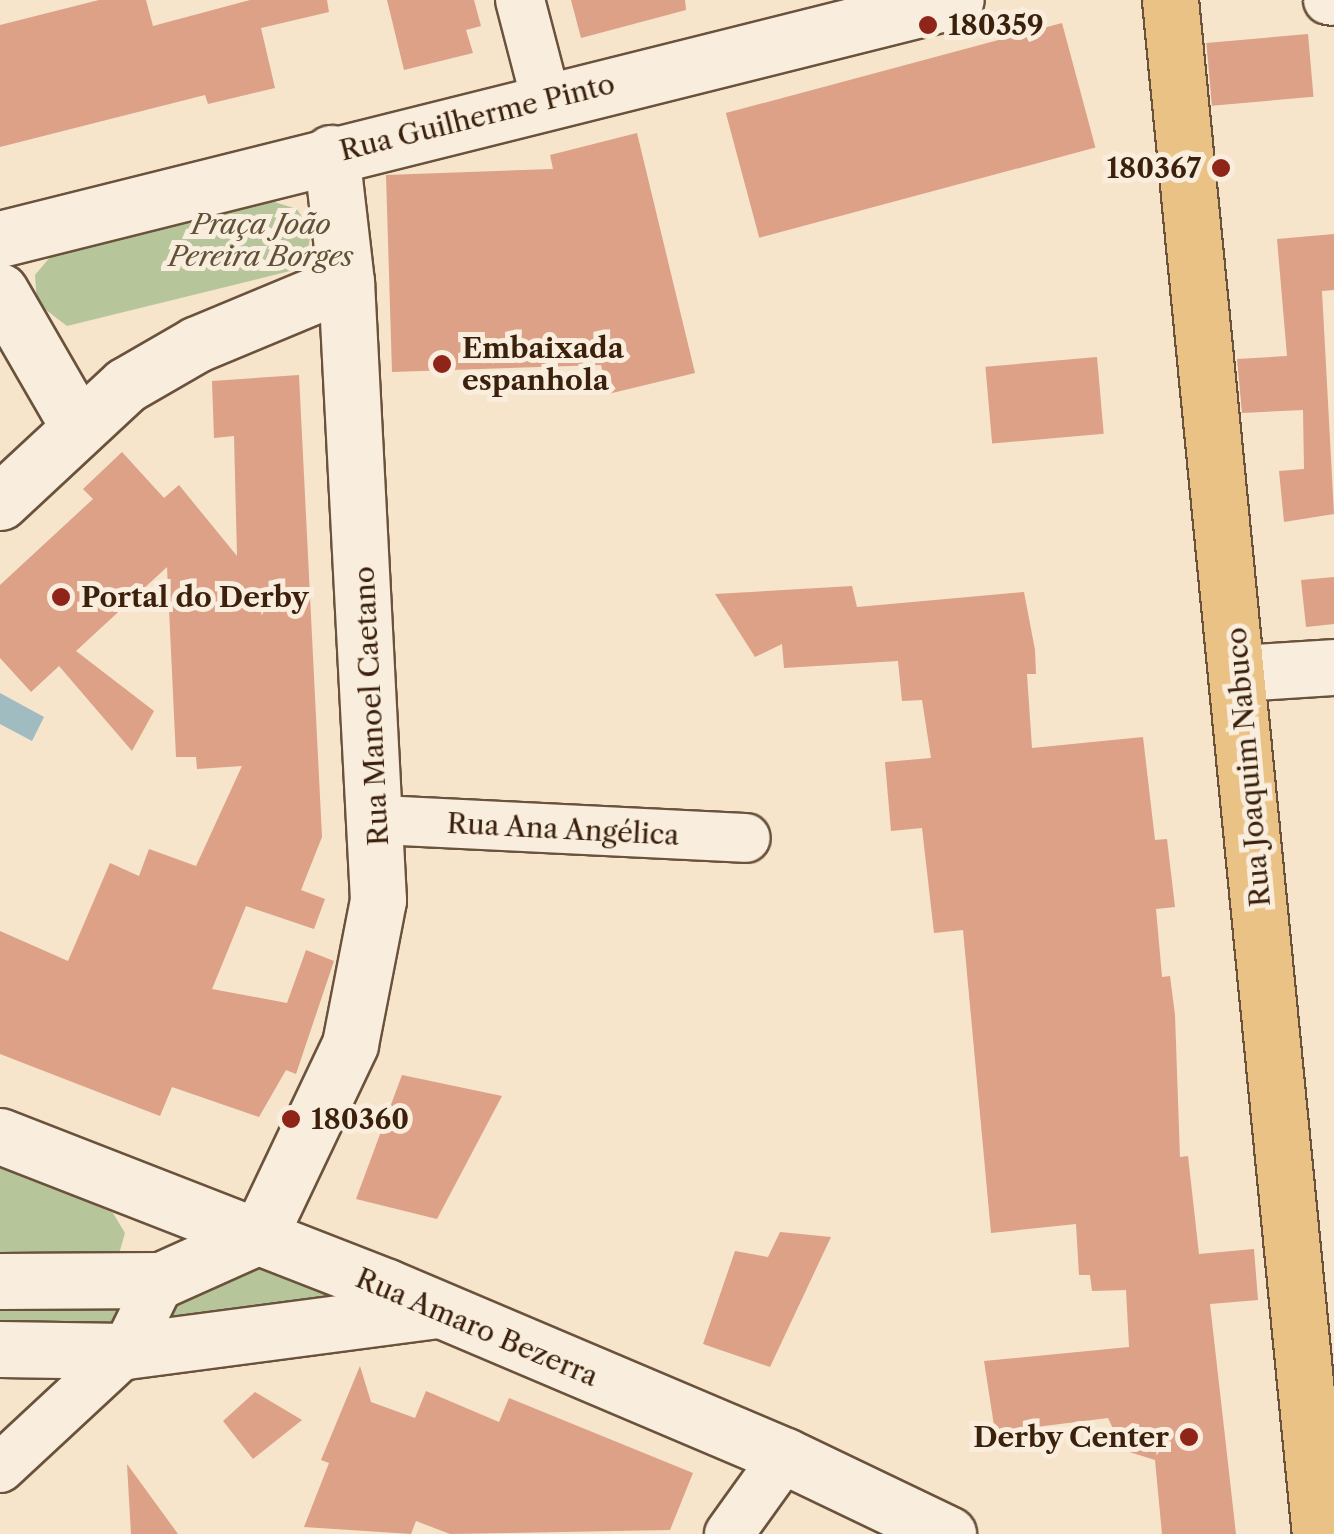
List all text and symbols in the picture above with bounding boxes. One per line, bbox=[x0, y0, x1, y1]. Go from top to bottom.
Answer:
place label: 180359 bbox=[948, 8, 1044, 42]
marker: 180359 bbox=[917, 14, 939, 36]
street label: Rua Guilherme Pinto bbox=[336, 67, 618, 167]
place label: 180367 bbox=[1107, 151, 1201, 185]
marker: 180367 bbox=[1210, 157, 1232, 179]
park label: Praça João Pereira Borges bbox=[168, 207, 354, 273]
place label: Embaixada espanhola bbox=[462, 331, 624, 397]
marker: Embaixada espanhola bbox=[431, 353, 453, 375]
street label: Rua Manoel Caetano bbox=[347, 565, 395, 847]
place label: Portal do Derby bbox=[81, 580, 309, 614]
marker: Portal do Derby bbox=[50, 586, 72, 608]
street label: Rua Joaquim Nabuco bbox=[1219, 626, 1277, 908]
street label: Rua Ana Angélica bbox=[445, 806, 681, 852]
place label: 180360 bbox=[311, 1102, 409, 1136]
marker: 180360 bbox=[280, 1108, 302, 1130]
street label: Rua Amaro Bezerra bbox=[350, 1261, 604, 1393]
place label: Derby Center bbox=[972, 1420, 1169, 1454]
marker: Derby Center bbox=[1178, 1426, 1200, 1448]

